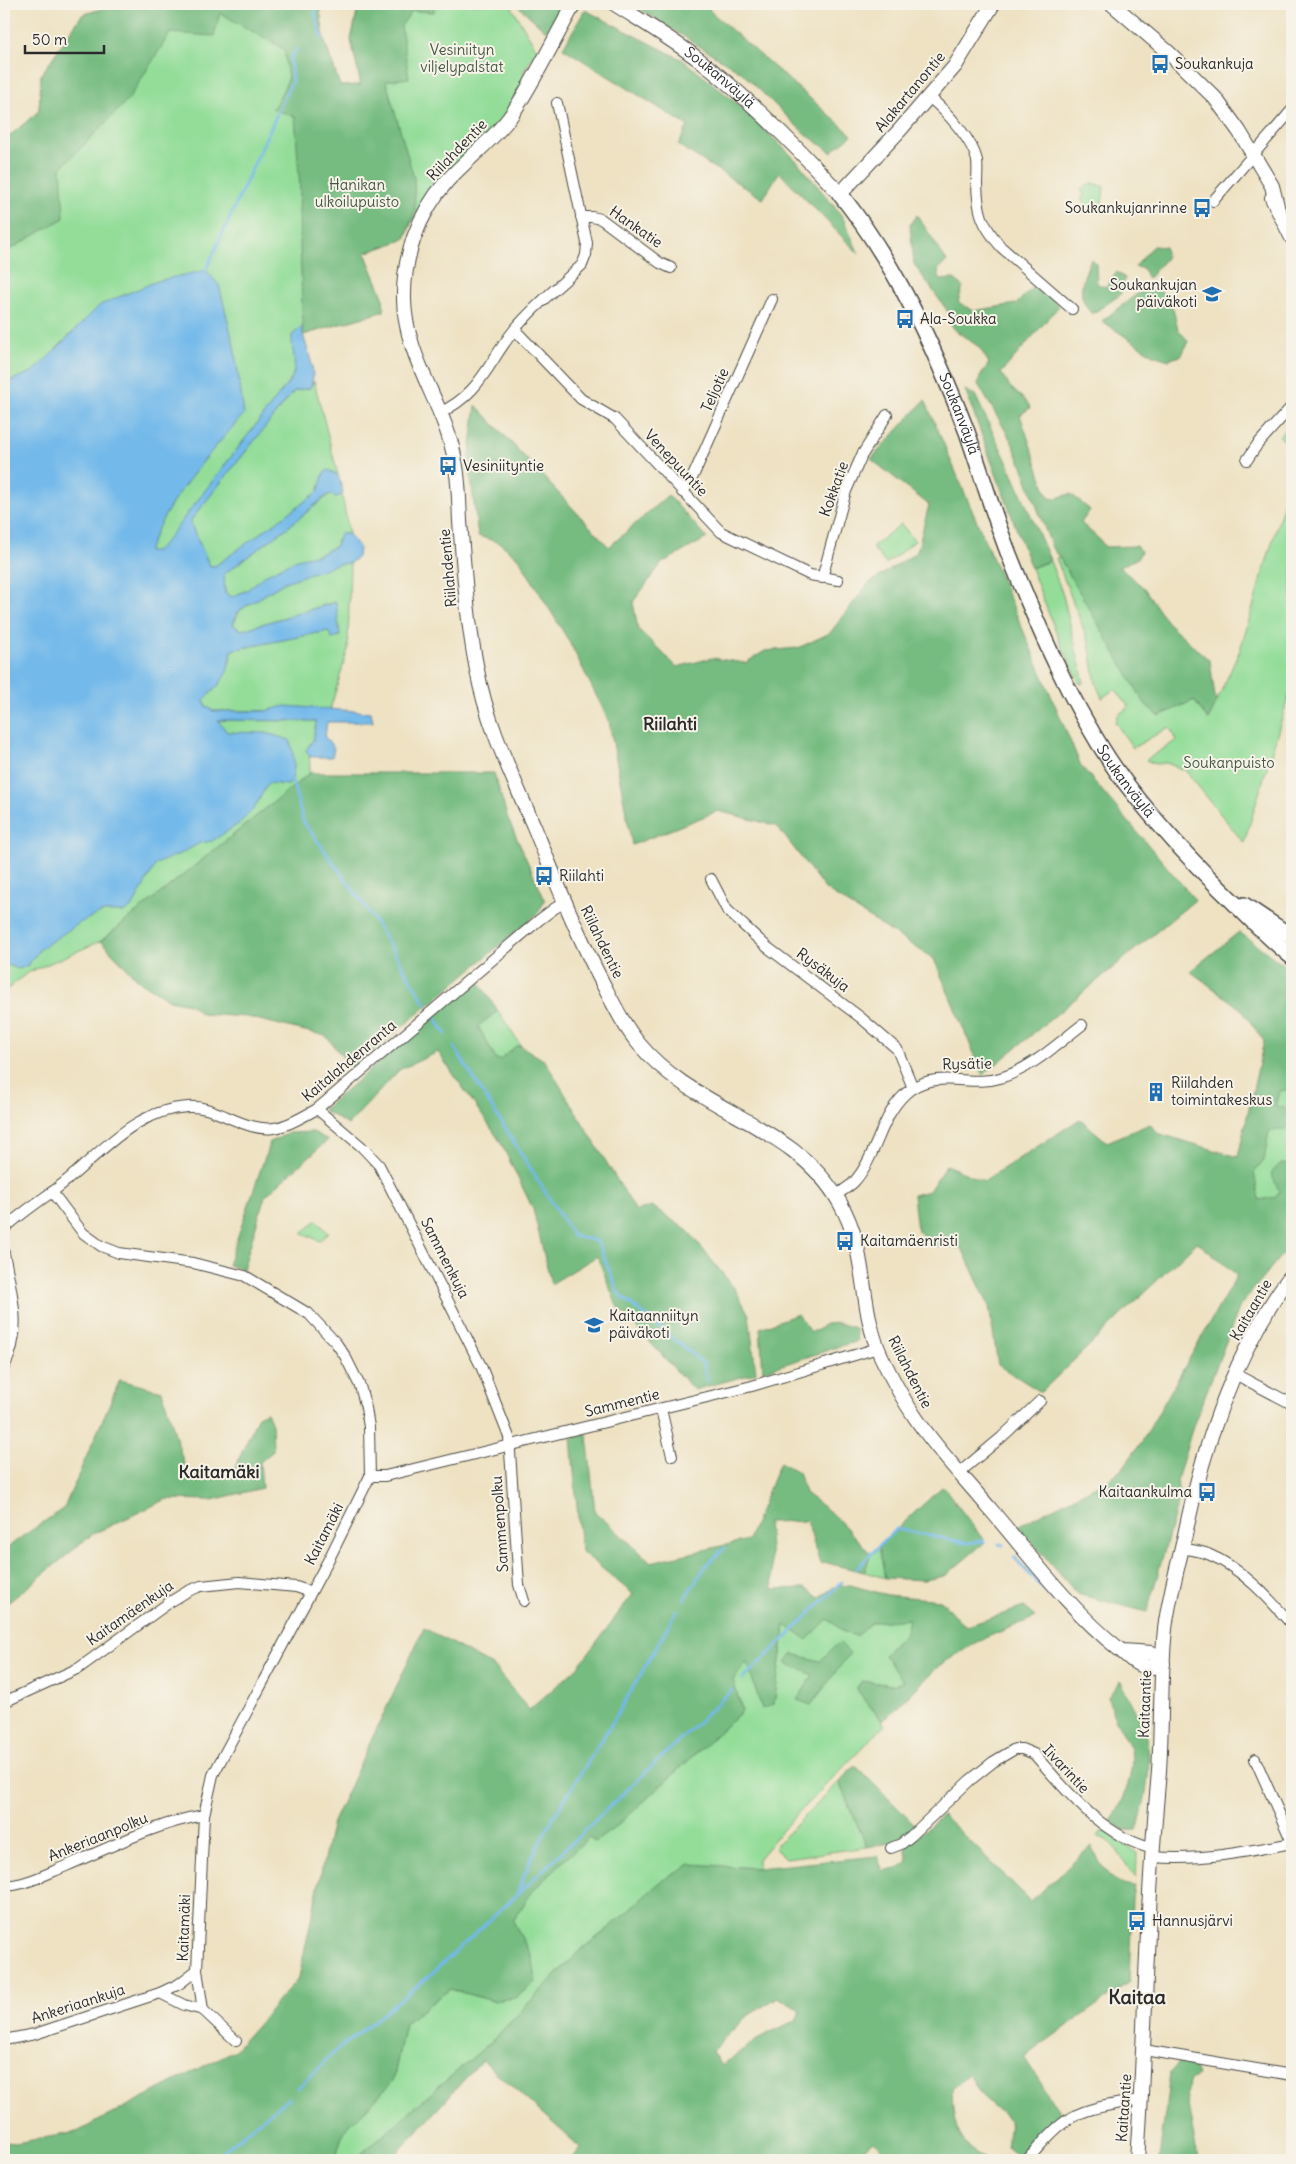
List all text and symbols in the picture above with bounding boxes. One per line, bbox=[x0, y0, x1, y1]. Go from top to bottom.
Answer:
scale bar bbox=[25, 22, 104, 54]
text: 50 m bbox=[32, 30, 67, 49]
park label: Vesiniityn viljelypalstat bbox=[420, 40, 504, 76]
street label: Soukanväylä bbox=[681, 42, 760, 112]
street label: Alakartanontie bbox=[870, 47, 949, 136]
bus stop icon: Soukankuja bbox=[1149, 53, 1171, 75]
place label: Soukankuja bbox=[1175, 54, 1254, 73]
street label: Riilahdentie bbox=[422, 115, 491, 185]
park label: Hanikan ulkoilupuisto bbox=[315, 175, 399, 211]
bus stop icon: Soukankujanrinne bbox=[1191, 197, 1213, 219]
place label: Soukankujanrinne bbox=[1065, 198, 1187, 217]
street label: Hankatie bbox=[606, 201, 667, 252]
place label: Soukankujan päiväkoti bbox=[1110, 275, 1197, 311]
school or university icon: Soukankujan päiväkoti bbox=[1201, 283, 1223, 305]
bus stop icon: Ala-Soukka bbox=[894, 308, 916, 330]
place label: Ala-Soukka bbox=[920, 309, 997, 328]
street label: Teljotie bbox=[696, 365, 733, 415]
street label: Soukanväylä bbox=[935, 370, 984, 457]
street label: Venepuuntie bbox=[641, 425, 712, 500]
bus stop icon: Vesiniityntie bbox=[437, 455, 459, 477]
place label: Vesiniityntie bbox=[463, 456, 544, 475]
street label: Kokkatie bbox=[815, 458, 852, 519]
street label: Riilahdentie bbox=[435, 528, 460, 608]
district label: Riilahti bbox=[643, 712, 697, 735]
street label: Soukanväylä bbox=[1093, 741, 1160, 822]
park label: Soukanpuisto bbox=[1183, 753, 1275, 772]
bus stop icon: Riilahti bbox=[533, 865, 555, 887]
place label: Riilahti bbox=[559, 866, 604, 885]
street label: Riilahdentie bbox=[577, 902, 628, 981]
street label: Rysäkuja bbox=[793, 943, 854, 996]
street label: Kaitalahdenranta bbox=[298, 1015, 400, 1106]
street label: Rysätie bbox=[942, 1054, 992, 1073]
place label: Riilahden toimintakeskus bbox=[1171, 1073, 1272, 1109]
building icon: Riilahden toimintakeskus bbox=[1145, 1081, 1167, 1103]
street label: Sammenkuja bbox=[417, 1214, 474, 1302]
bus stop icon: Kaitamäenristi bbox=[834, 1230, 856, 1252]
place label: Kaitamäenristi bbox=[860, 1231, 958, 1250]
street label: Kaitaantie bbox=[1225, 1275, 1276, 1344]
place label: Kaitaanniityn päiväkoti bbox=[609, 1306, 699, 1342]
school or university icon: Kaitaanniityn päiväkoti bbox=[583, 1314, 605, 1336]
street label: Riilahdentie bbox=[884, 1332, 937, 1411]
street label: Sammentie bbox=[583, 1384, 661, 1421]
district label: Kaitamäki bbox=[179, 1460, 259, 1483]
street label: Sammenpolku bbox=[487, 1475, 512, 1573]
bus stop icon: Kaitaankulma bbox=[1196, 1481, 1218, 1503]
place label: Kaitaankulma bbox=[1099, 1482, 1192, 1501]
street label: Kaitamäki bbox=[300, 1499, 347, 1568]
street label: Kaitamäenkuja bbox=[83, 1575, 177, 1649]
street label: Kaitaantie bbox=[1134, 1670, 1155, 1738]
street label: Iivarintie bbox=[1039, 1740, 1094, 1797]
street label: Ankeriaanpolku bbox=[45, 1808, 151, 1865]
street label: Kaitamäki bbox=[173, 1894, 194, 1962]
bus stop icon: Hannusjärvi bbox=[1126, 1910, 1148, 1932]
place label: Hannusjärvi bbox=[1152, 1911, 1233, 1930]
street label: Ankeriaankuja bbox=[29, 1979, 128, 2028]
district label: Kaitaa bbox=[1108, 1984, 1166, 2009]
street label: Kaitaantie bbox=[1112, 2073, 1135, 2143]

